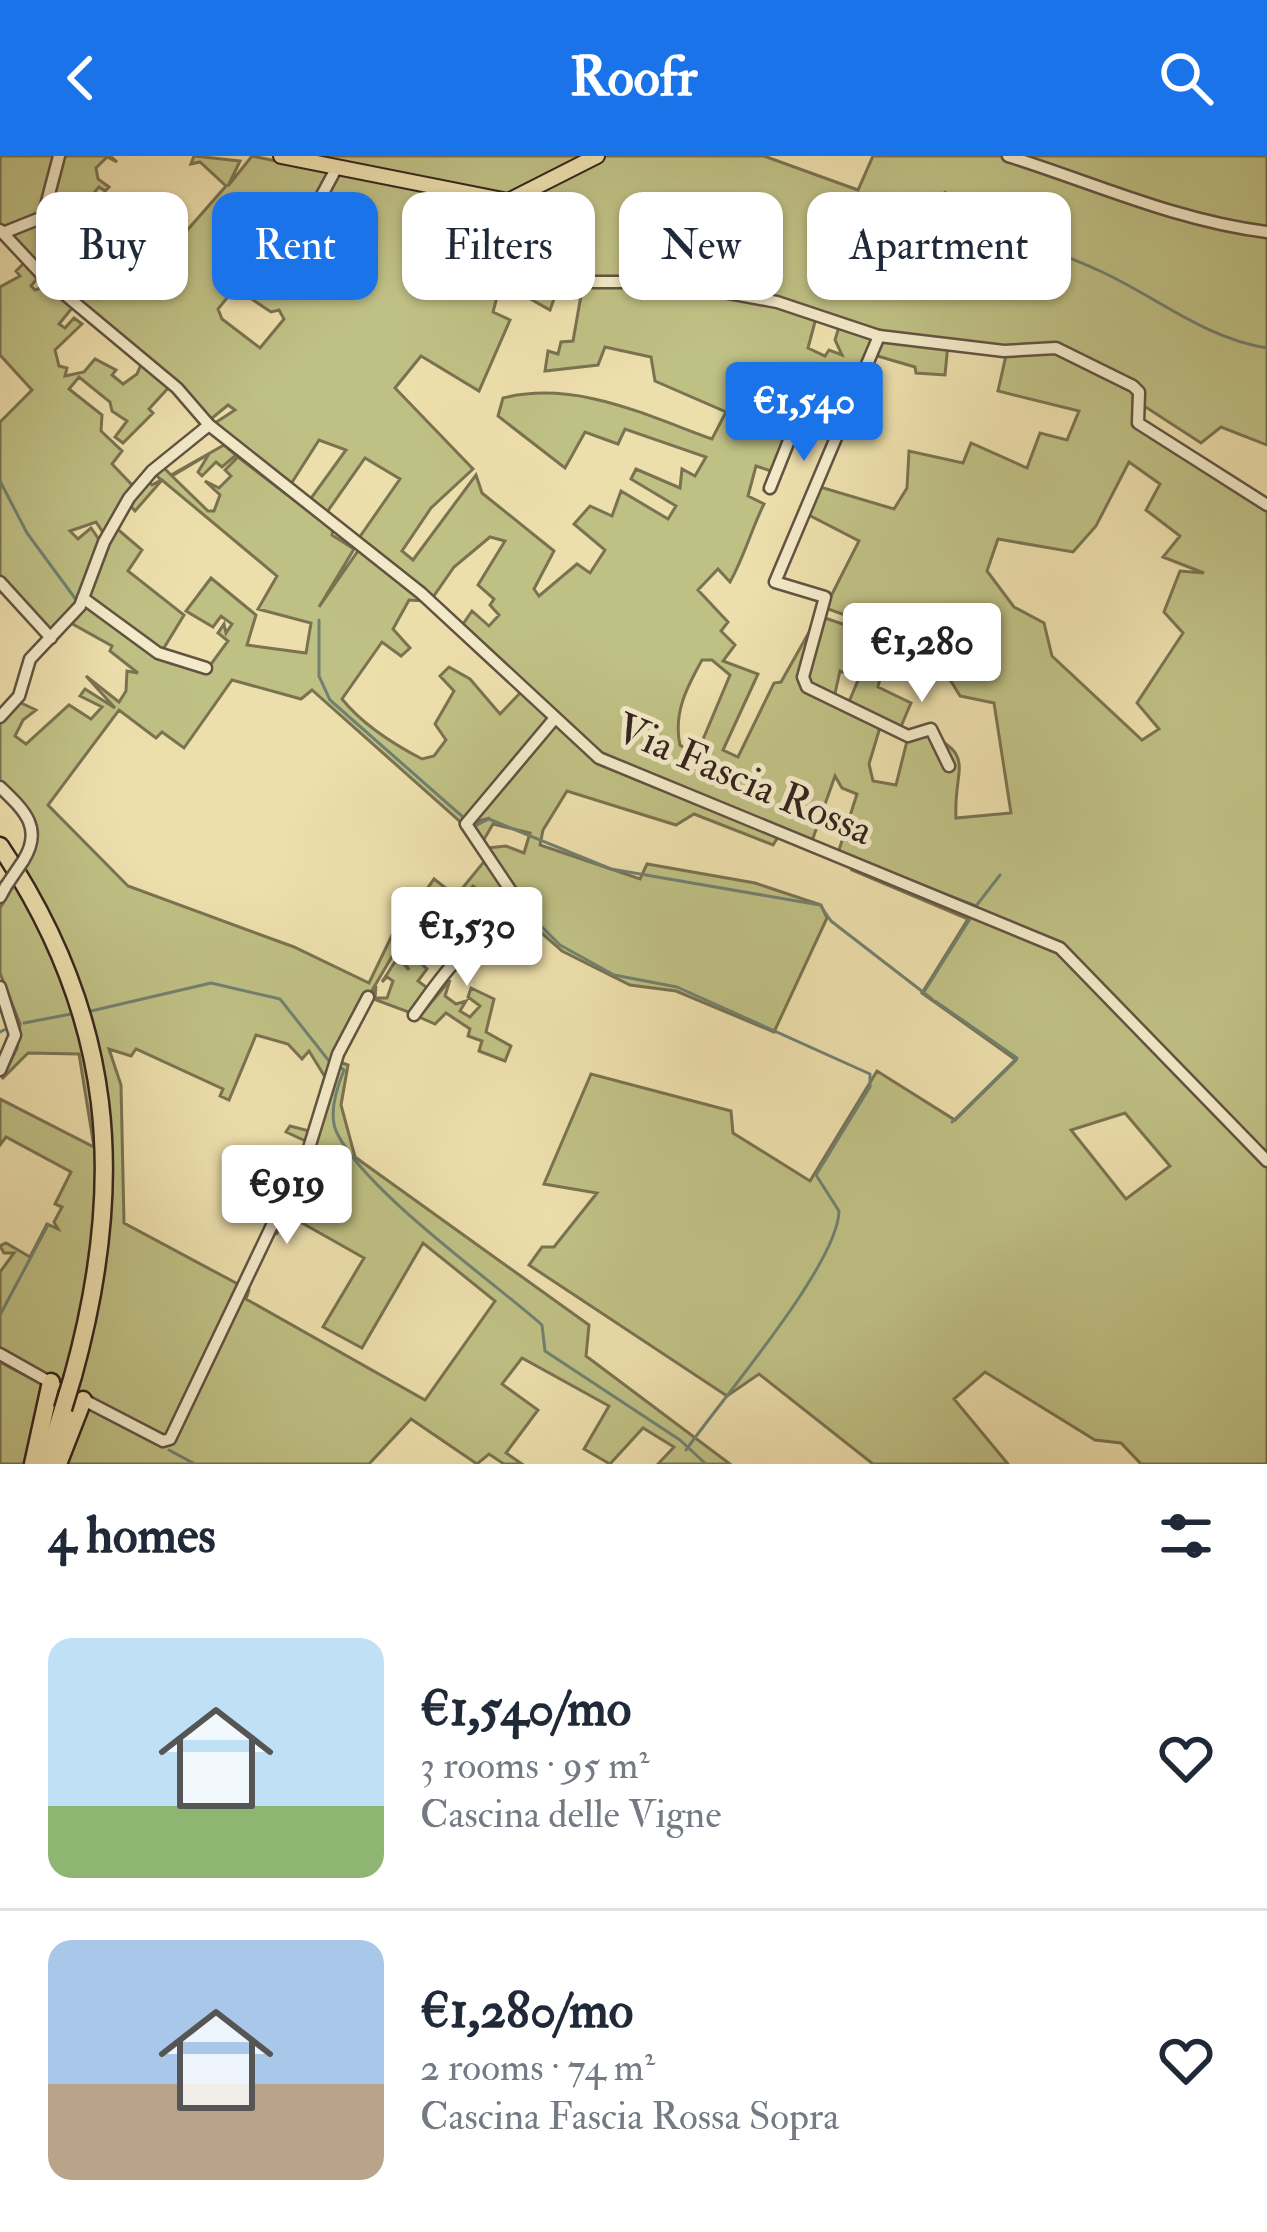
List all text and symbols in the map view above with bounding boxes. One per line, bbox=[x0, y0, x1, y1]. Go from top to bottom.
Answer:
text: Roofr bbox=[570, 44, 697, 112]
icon: back bbox=[48, 45, 114, 111]
icon: search bbox=[1153, 45, 1219, 111]
chip: Buy bbox=[36, 192, 188, 300]
chip: Rent bbox=[212, 192, 378, 300]
chip: Filters bbox=[402, 192, 595, 300]
chip: New bbox=[619, 192, 783, 300]
chip: Apartment bbox=[807, 192, 1071, 300]
pin: €1,540 bbox=[706, 362, 902, 464]
text: €1,540 bbox=[753, 376, 855, 425]
pin: €1,280 bbox=[824, 603, 1020, 705]
text: €1,280 bbox=[870, 617, 974, 666]
street label: Via Fascia Rossa bbox=[608, 702, 881, 858]
pin: €1,530 bbox=[369, 887, 565, 989]
text: €1,530 bbox=[418, 901, 516, 950]
pin: €919 bbox=[216, 1145, 358, 1247]
text: €919 bbox=[249, 1159, 325, 1208]
icon: filters bbox=[1153, 1503, 1219, 1569]
text: 4 homes bbox=[48, 1504, 216, 1568]
text: €1,540/mo bbox=[420, 1677, 631, 1741]
icon: home bbox=[144, 1686, 288, 1830]
icon: heart bbox=[1153, 1725, 1219, 1791]
text: 3 rooms · 95 m² bbox=[420, 1741, 649, 1790]
text: Cascina delle Vigne bbox=[420, 1790, 722, 1839]
text: €1,280/mo bbox=[420, 1979, 633, 2043]
icon: home bbox=[144, 1988, 288, 2132]
icon: heart bbox=[1153, 2027, 1219, 2093]
text: 2 rooms · 74 m² bbox=[420, 2043, 655, 2092]
text: Cascina Fascia Rossa Sopra bbox=[420, 2092, 839, 2141]

